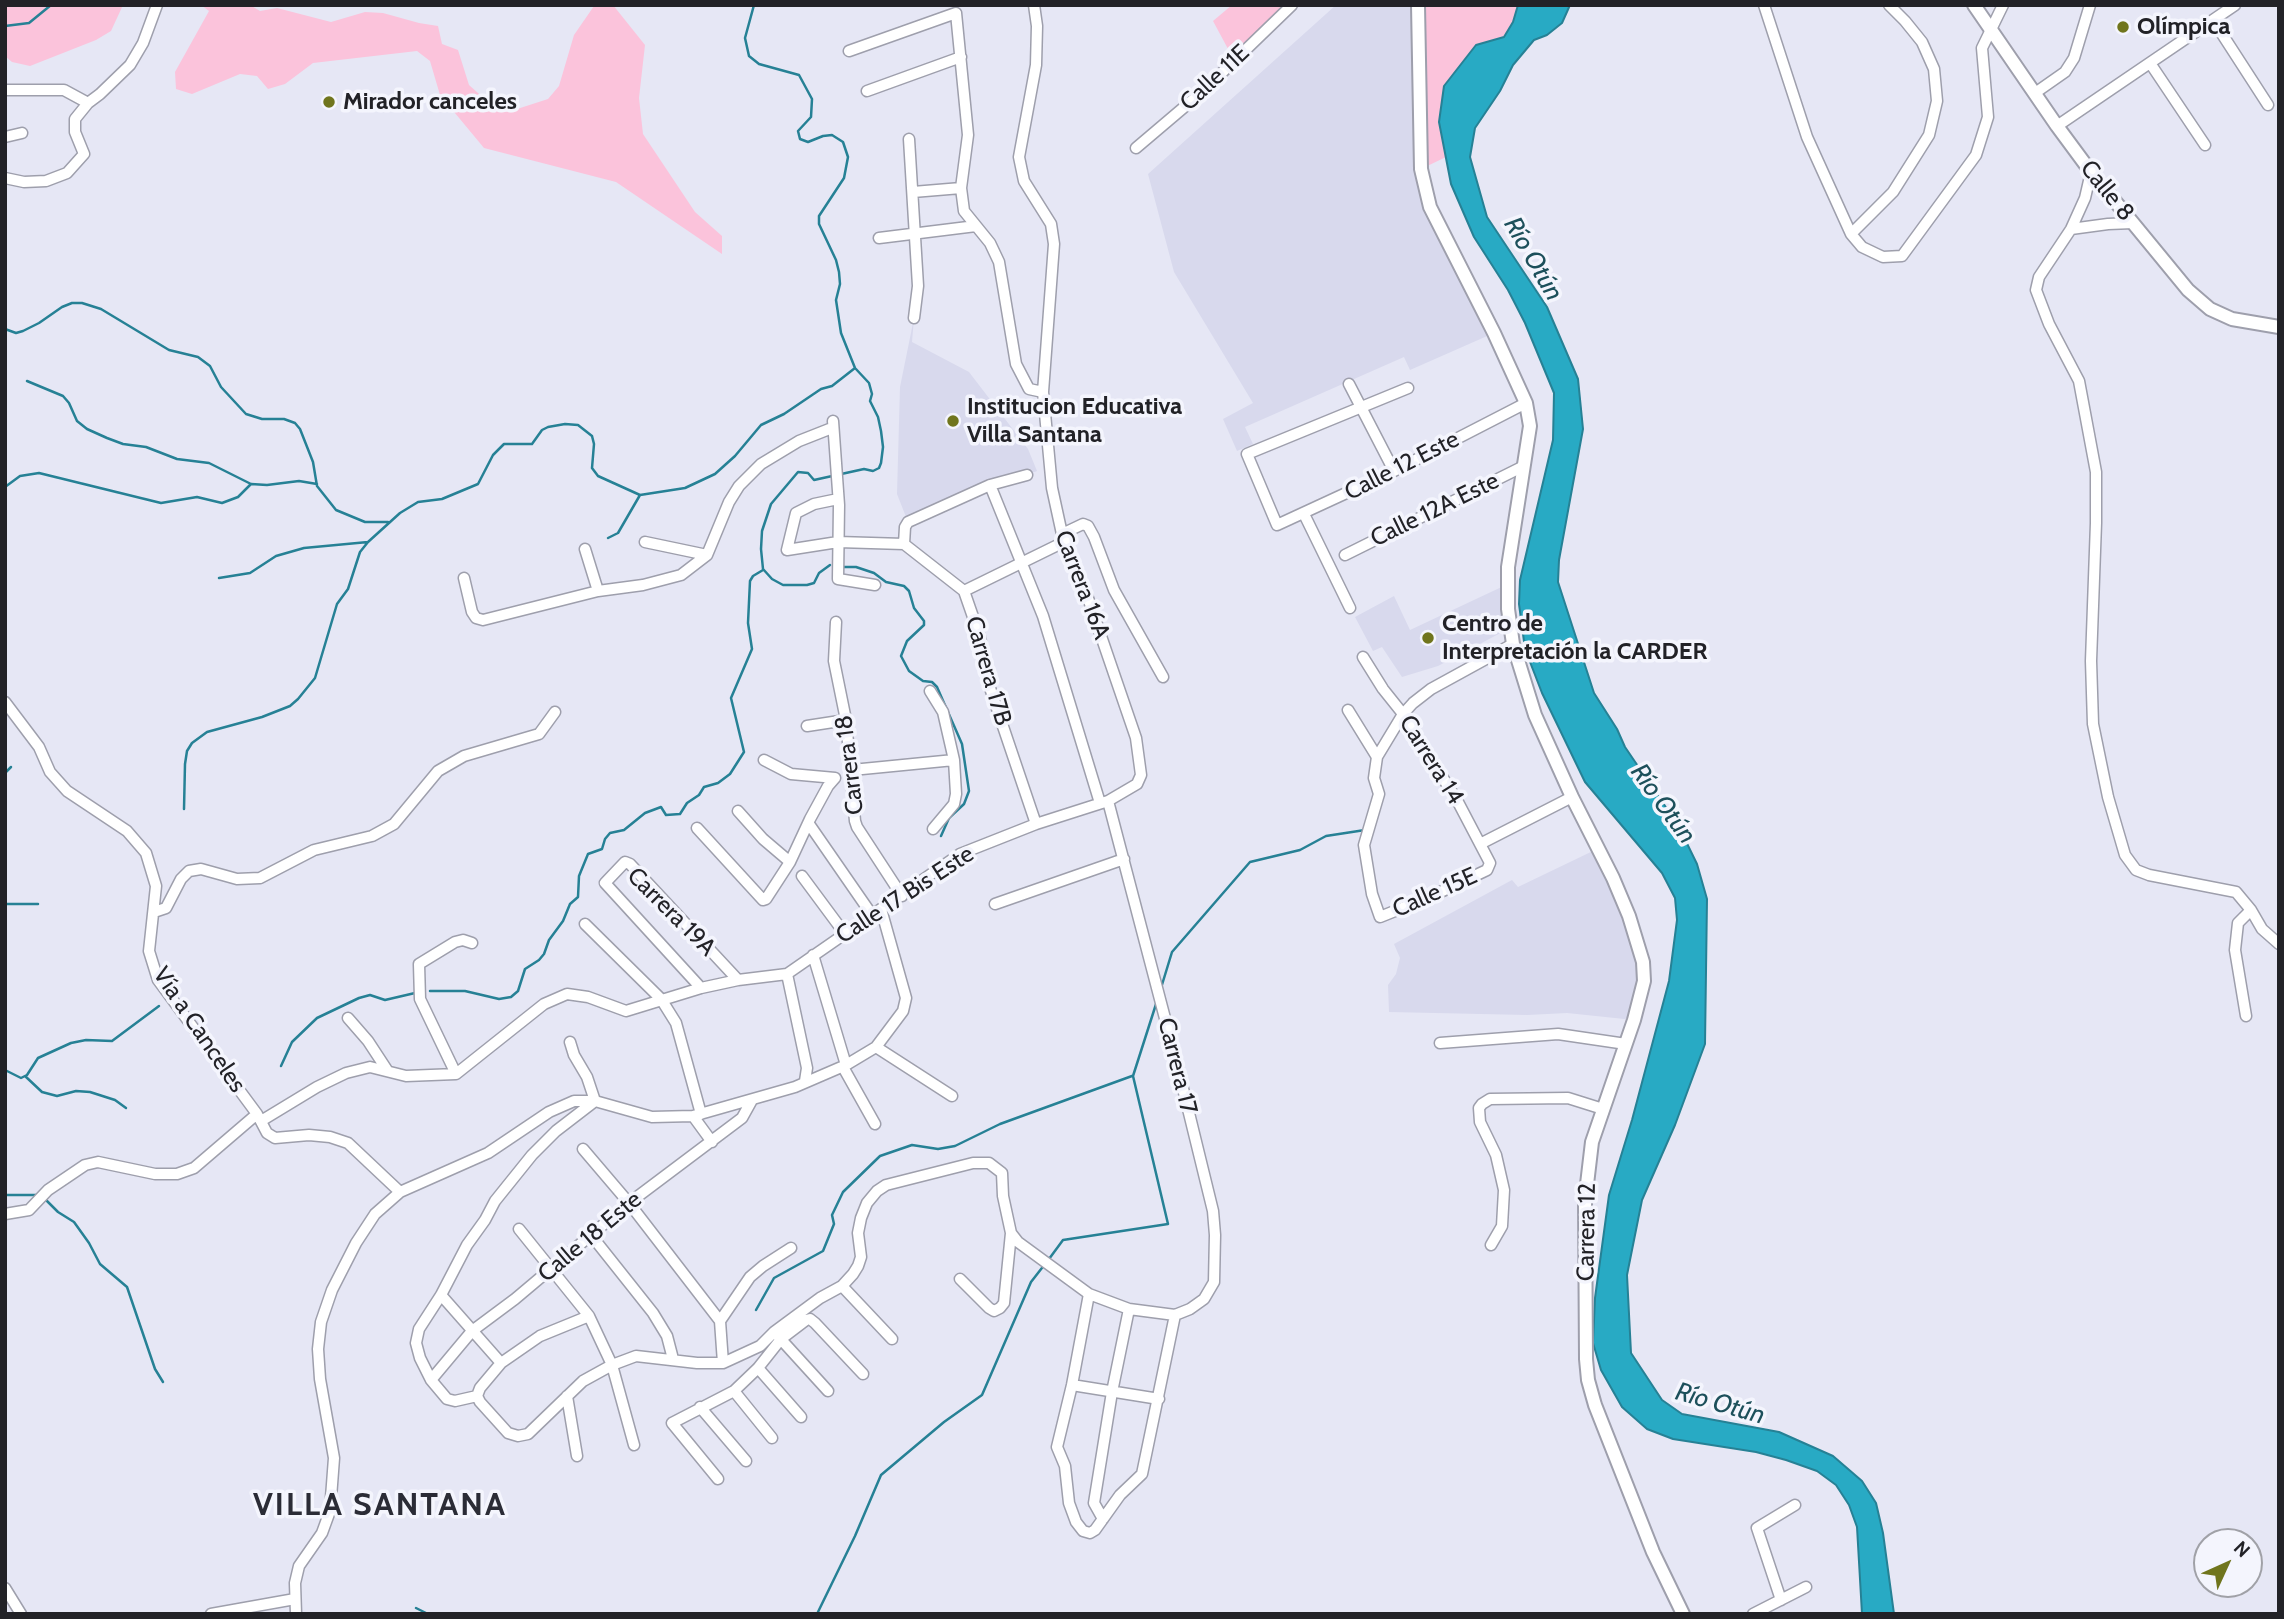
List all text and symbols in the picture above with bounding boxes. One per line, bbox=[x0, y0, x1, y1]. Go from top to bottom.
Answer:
place label: Olímpica bbox=[2137, 13, 2230, 41]
marker: Olímpica bbox=[2115, 19, 2131, 35]
street label: Calle 11E bbox=[1174, 39, 1256, 117]
place label: Mirador canceles bbox=[343, 88, 517, 116]
marker: Mirador canceles bbox=[321, 94, 337, 110]
street label: Calle 8 bbox=[2074, 155, 2140, 227]
water label: Río Otún bbox=[1497, 212, 1569, 306]
place label: Institucion Educativa Villa Santana bbox=[967, 393, 1182, 449]
marker: Institucion Educativa Villa Santana bbox=[945, 413, 961, 429]
street label: Calle 12 Este bbox=[1340, 425, 1464, 507]
street label: Calle 12A Este bbox=[1366, 467, 1504, 553]
street label: Carrera 16A bbox=[1048, 527, 1116, 643]
place label: Centro de Interpretación la CARDER bbox=[1442, 610, 1707, 666]
street label: Carrera 17B bbox=[959, 613, 1017, 729]
marker: Centro de Interpretación la CARDER bbox=[1420, 630, 1436, 646]
street label: Carrera 14 bbox=[1392, 710, 1470, 810]
street label: Carrera 18 bbox=[830, 714, 870, 816]
water label: Río Otún bbox=[1624, 758, 1702, 850]
street label: Calle 17 Bis Este bbox=[831, 840, 979, 950]
street label: Carrera 19A bbox=[621, 862, 721, 962]
street label: Calle 15E bbox=[1388, 862, 1482, 924]
street label: Vía a Canceles bbox=[146, 962, 252, 1098]
street label: Carrera 17 bbox=[1151, 1015, 1203, 1117]
street label: Carrera 12 bbox=[1572, 1183, 1602, 1281]
street label: Calle 18 Este bbox=[532, 1185, 648, 1289]
water label: Río Otún bbox=[1672, 1376, 1768, 1432]
district label: VILLA SANTANA bbox=[255, 1487, 505, 1525]
north arrow bbox=[2193, 1528, 2263, 1598]
text: N bbox=[2229, 1536, 2255, 1562]

